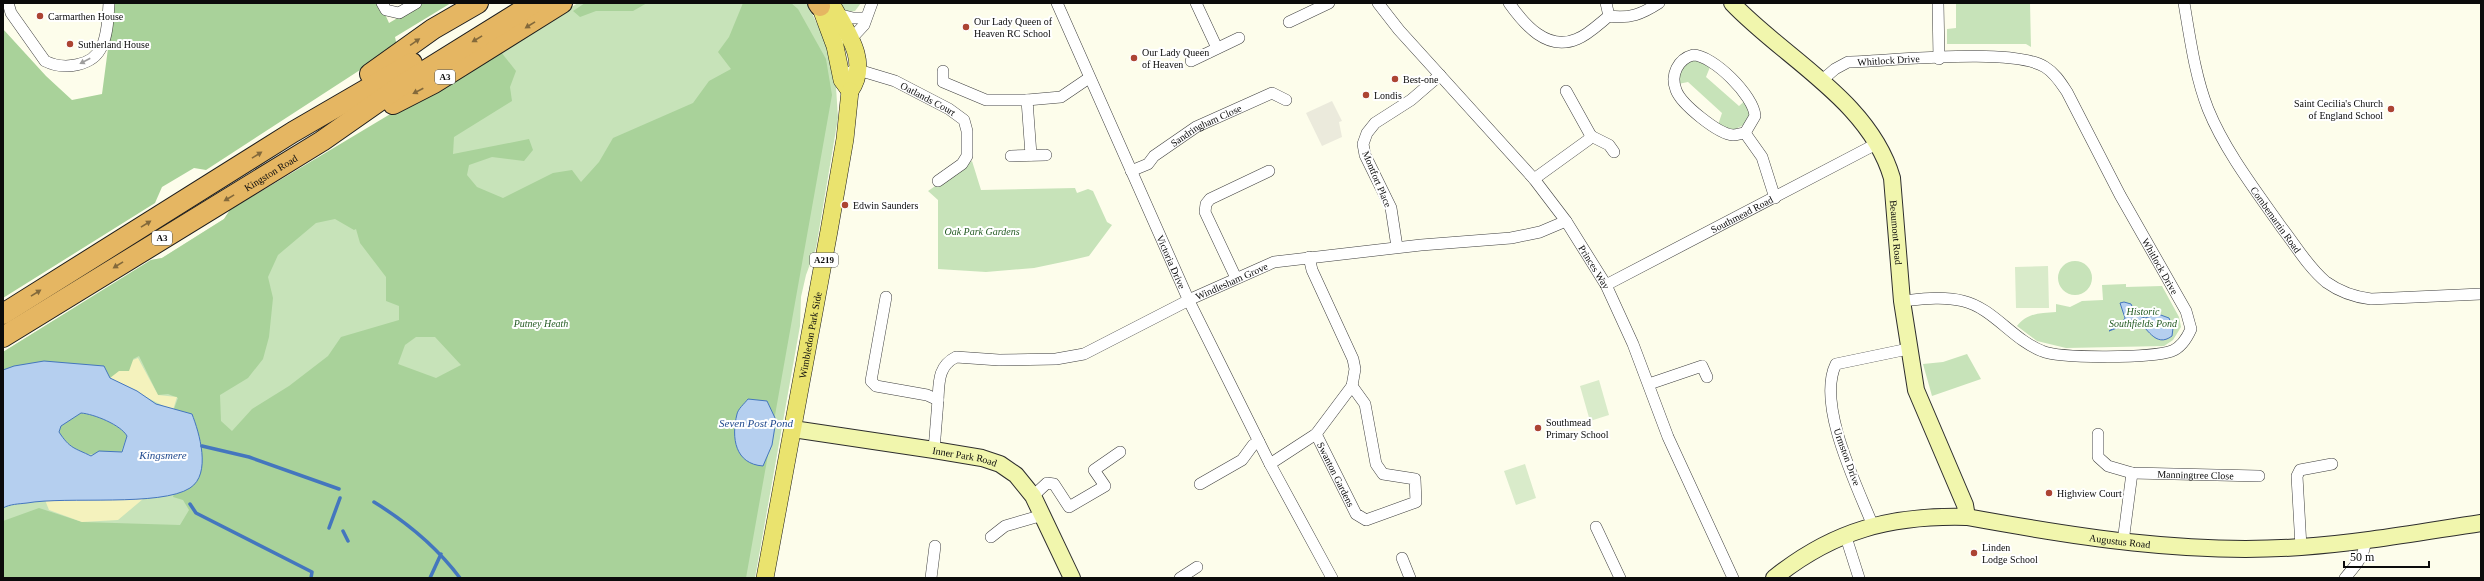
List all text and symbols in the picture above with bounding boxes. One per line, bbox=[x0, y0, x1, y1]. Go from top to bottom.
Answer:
marker: Carmarthen House bbox=[35, 11, 45, 21]
place label: Carmarthen House bbox=[48, 11, 124, 22]
place label: Our Lady Queen of Heaven RC School bbox=[974, 16, 1053, 39]
one-way arrow bbox=[524, 21, 535, 28]
marker: Our Lady Queen of Heaven RC School bbox=[961, 22, 971, 32]
one-way arrow bbox=[471, 35, 483, 42]
one-way arrow bbox=[409, 38, 420, 46]
marker: Sutherland House bbox=[65, 39, 75, 49]
place label: Sutherland House bbox=[78, 39, 150, 50]
place label: Our Lady Queen of Heaven bbox=[1142, 47, 1209, 70]
street label: Whitlock Drive bbox=[1857, 52, 1921, 67]
marker: Our Lady Queen of Heaven bbox=[1129, 53, 1139, 63]
one-way arrow bbox=[79, 58, 91, 65]
road number: A3 bbox=[435, 70, 455, 84]
marker: Best-one bbox=[1390, 74, 1400, 84]
place label: Best-one bbox=[1403, 74, 1439, 85]
street label: Oatlands Court bbox=[899, 79, 958, 118]
one-way arrow bbox=[412, 88, 424, 95]
marker: Londis bbox=[1361, 90, 1371, 100]
place label: Londis bbox=[1374, 90, 1402, 101]
place label: Saint Cecilia's Church of England School bbox=[2294, 98, 2383, 121]
street label: Sandringham Close bbox=[1168, 102, 1243, 148]
marker: Saint Cecilia's Church of England School bbox=[2386, 104, 2396, 114]
street label: Montfort Place bbox=[1360, 149, 1394, 209]
one-way arrow bbox=[252, 151, 262, 159]
street label: Kingston Road bbox=[242, 152, 299, 193]
street label: Combemartin Road bbox=[2249, 184, 2303, 255]
street label: Southmead Road bbox=[1709, 193, 1775, 235]
one-way arrow bbox=[223, 194, 235, 201]
marker: Edwin Saunders bbox=[840, 200, 850, 210]
place label: Edwin Saunders bbox=[853, 200, 918, 211]
street label: Beaumont Road bbox=[1888, 200, 1905, 265]
one-way arrow bbox=[141, 220, 151, 228]
park label: Oak Park Gardens bbox=[944, 226, 1020, 237]
road number: A3 bbox=[152, 231, 172, 245]
street label: Victoria Drive bbox=[1155, 233, 1189, 291]
street label: Whitlock Drive bbox=[2140, 236, 2181, 296]
street label: Princes Way bbox=[1577, 243, 1612, 290]
road number: A219 bbox=[810, 253, 838, 267]
street label: Windlesham Grove bbox=[1194, 260, 1270, 302]
one-way arrow bbox=[113, 261, 123, 269]
one-way arrow bbox=[31, 289, 41, 297]
street label: Wimbledon Park Side bbox=[796, 290, 823, 379]
park label: Historic Southfields Pond bbox=[2109, 306, 2178, 329]
park label: Putney Heath bbox=[513, 318, 568, 329]
water label: Seven Post Pond bbox=[719, 417, 793, 429]
place label: Southmead Primary School bbox=[1546, 417, 1609, 440]
marker: Southmead Primary School bbox=[1533, 423, 1543, 433]
street label: Urmston Drive bbox=[1832, 427, 1863, 488]
street label: Swanton Gardens bbox=[1315, 440, 1357, 509]
street label: Inner Park Road bbox=[932, 444, 999, 468]
water label: Kingsmere bbox=[138, 449, 187, 461]
street label: Manningtree Close bbox=[2157, 468, 2234, 481]
marker: Highview Court bbox=[2044, 488, 2054, 498]
place label: Highview Court bbox=[2057, 488, 2122, 499]
street label: Augustus Road bbox=[2089, 532, 2151, 550]
place label: Linden Lodge School bbox=[1982, 542, 2038, 565]
scale bar bbox=[2344, 543, 2429, 569]
marker: Linden Lodge School bbox=[1969, 548, 1979, 558]
text: 50 m bbox=[2350, 550, 2375, 564]

